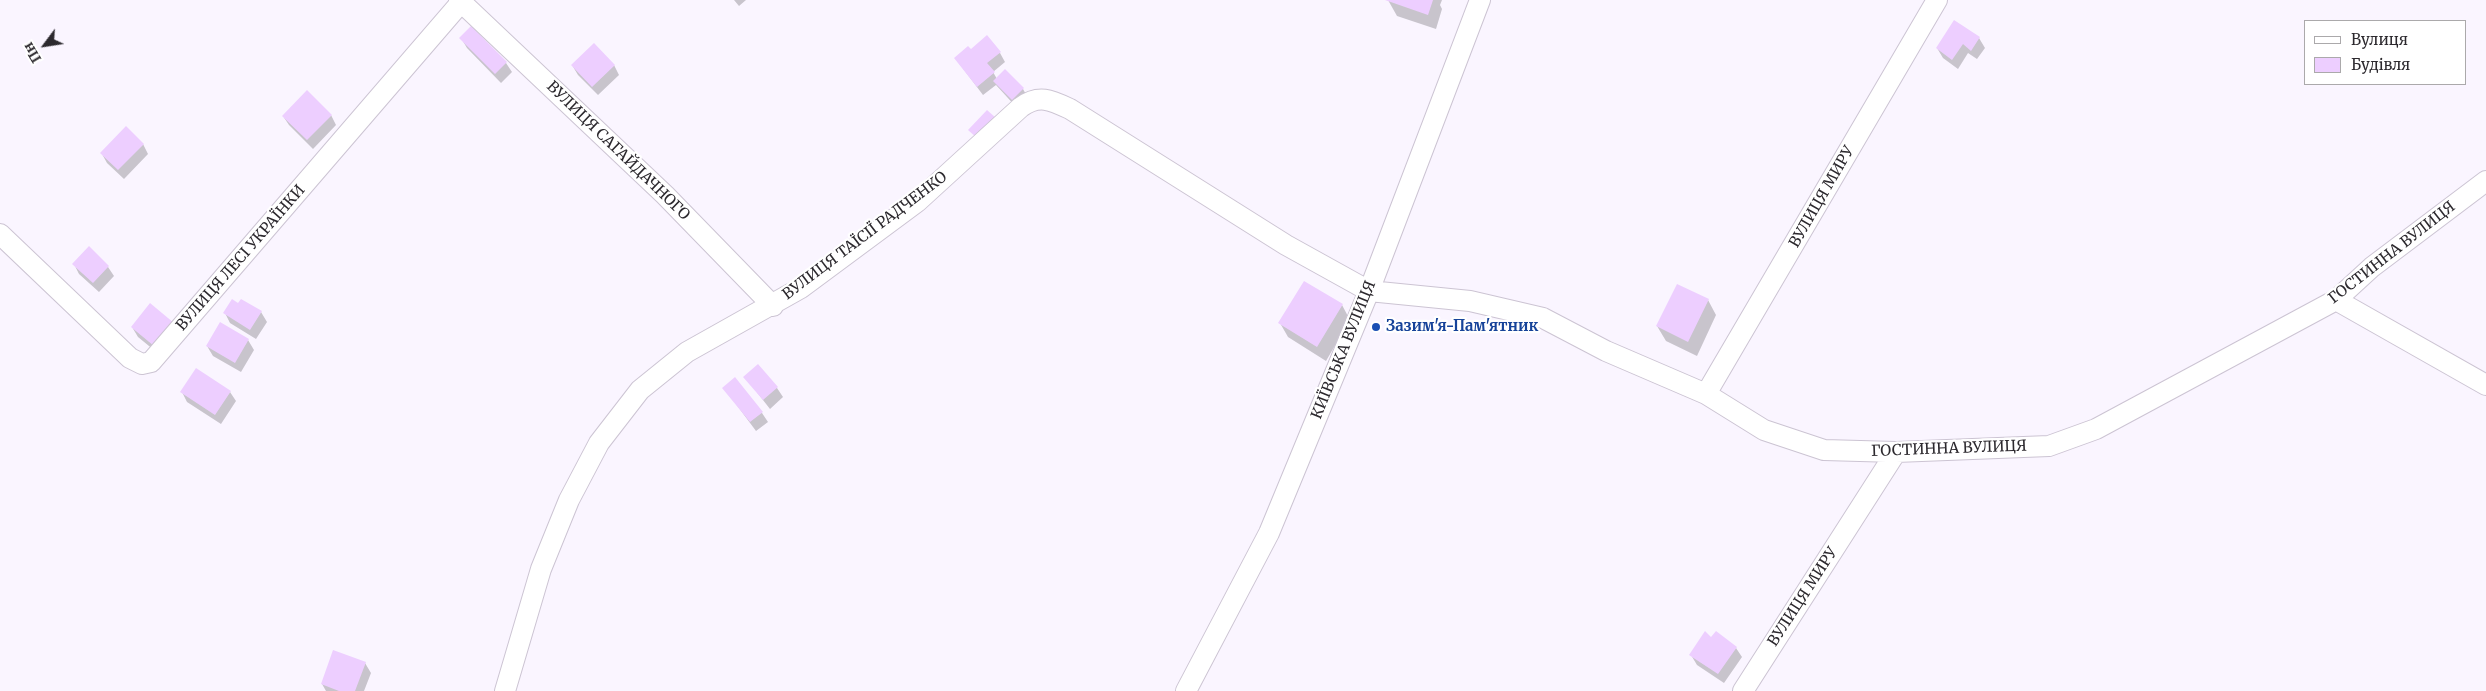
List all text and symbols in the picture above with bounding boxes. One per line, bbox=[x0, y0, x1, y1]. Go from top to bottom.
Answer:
north arrow bbox=[20, 20, 70, 70]
legend bbox=[2304, 20, 2466, 85]
text: Вулиця bbox=[2351, 30, 2408, 49]
text: Пн bbox=[19, 39, 45, 66]
text: Будівля bbox=[2351, 55, 2410, 74]
street label: ВУЛИЦЯ САГАЙДАЧНОГО bbox=[543, 78, 693, 224]
street label: ВУЛИЦЯ МИРУ bbox=[1786, 143, 1858, 251]
street label: ВУЛИЦЯ ТАЇСІЇ РАДЧЕНКО bbox=[779, 168, 951, 304]
street label: ВУЛИЦЯ ЛЕСІ УКРАЇНКИ bbox=[173, 181, 309, 335]
street label: ГОСТИННА ВУЛИЦЯ bbox=[2325, 198, 2459, 308]
street label: КИЇВСЬКА ВУЛИЦЯ bbox=[1308, 278, 1380, 422]
place label: Зазим'я-Пам'ятник bbox=[1386, 318, 1538, 336]
marker: Зазим'я-Пам'ятник bbox=[1370, 321, 1382, 333]
street label: ГОСТИННА ВУЛИЦЯ bbox=[1871, 437, 2027, 461]
street label: ВУЛИЦЯ МИРУ bbox=[1764, 544, 1842, 650]

